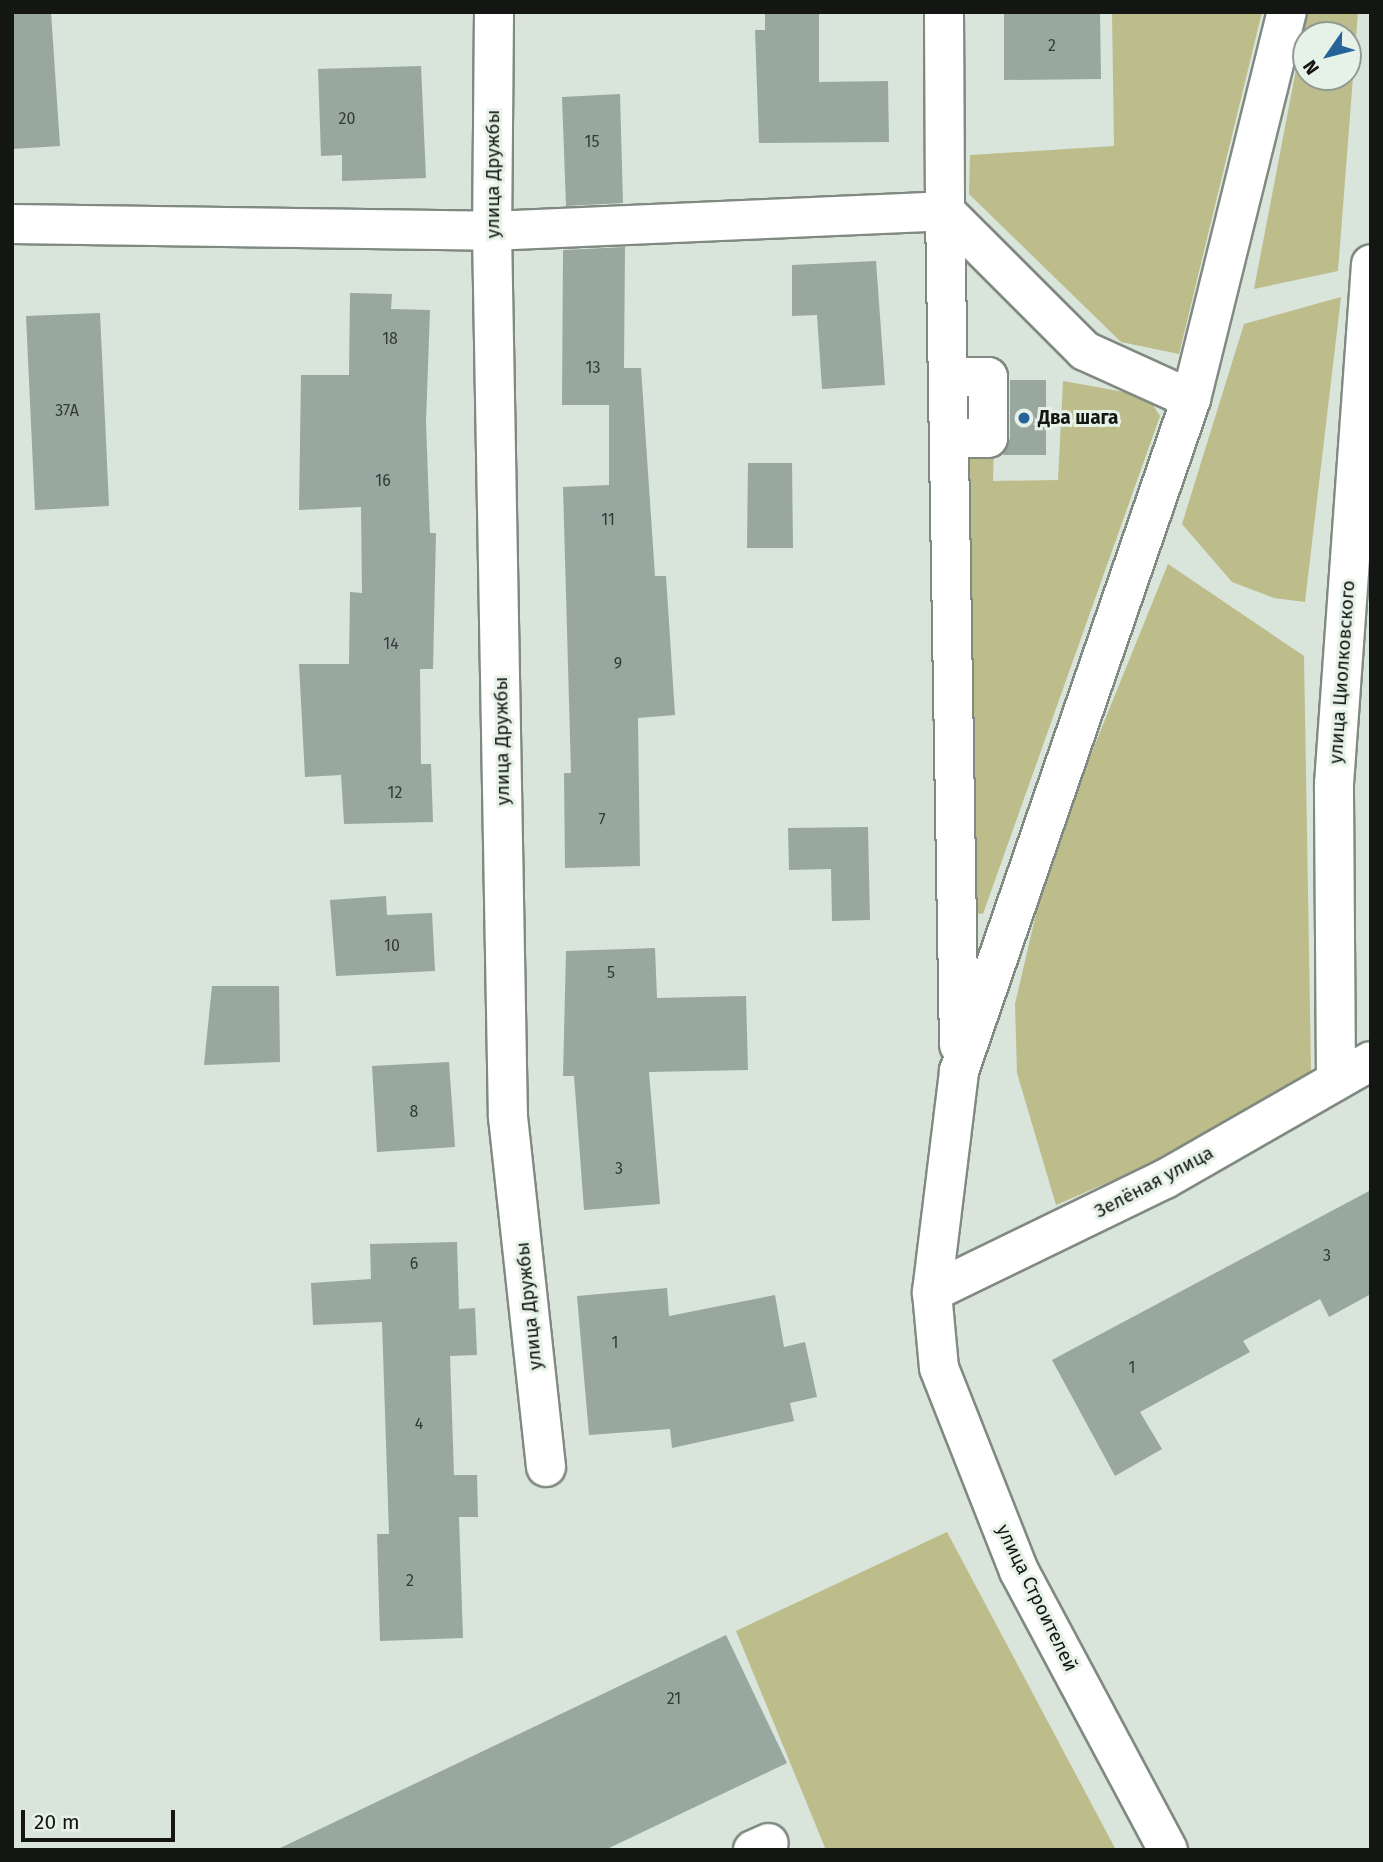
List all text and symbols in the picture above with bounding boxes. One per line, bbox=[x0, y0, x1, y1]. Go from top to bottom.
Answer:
north arrow bbox=[1292, 21, 1362, 91]
house number: 2 bbox=[1048, 36, 1056, 56]
text: N bbox=[1298, 55, 1324, 79]
house number: 20 bbox=[339, 109, 355, 129]
street label: улица Дружбы bbox=[482, 110, 504, 238]
house number: 15 bbox=[585, 132, 599, 152]
house number: 18 bbox=[382, 329, 398, 349]
house number: 13 bbox=[586, 358, 600, 378]
house number: 37А bbox=[55, 401, 79, 421]
place label: Два шага bbox=[1038, 407, 1118, 429]
marker: Два шага bbox=[1016, 410, 1032, 426]
house number: 16 bbox=[375, 471, 391, 491]
house number: 11 bbox=[601, 510, 615, 530]
street label: улица Циолковского bbox=[1324, 579, 1360, 765]
house number: 14 bbox=[383, 634, 399, 654]
house number: 9 bbox=[614, 654, 622, 674]
street label: улица Дружбы bbox=[489, 676, 515, 806]
house number: 12 bbox=[388, 783, 402, 803]
house number: 7 bbox=[598, 810, 606, 830]
house number: 10 bbox=[384, 936, 400, 956]
house number: 5 bbox=[607, 963, 615, 983]
house number: 8 bbox=[410, 1102, 418, 1122]
street label: Зелёная улица bbox=[1091, 1141, 1217, 1223]
house number: 3 bbox=[615, 1159, 623, 1179]
street label: улица Дружбы bbox=[511, 1241, 547, 1371]
house number: 3 bbox=[1323, 1246, 1331, 1266]
house number: 6 bbox=[410, 1254, 418, 1274]
house number: 1 bbox=[612, 1333, 618, 1353]
house number: 1 bbox=[1129, 1358, 1135, 1378]
house number: 4 bbox=[415, 1414, 423, 1434]
street label: улица Строителей bbox=[991, 1521, 1083, 1675]
house number: 2 bbox=[406, 1571, 414, 1591]
house number: 21 bbox=[667, 1689, 681, 1709]
scale bar bbox=[24, 1796, 178, 1840]
text: 20 m bbox=[34, 1809, 80, 1835]

